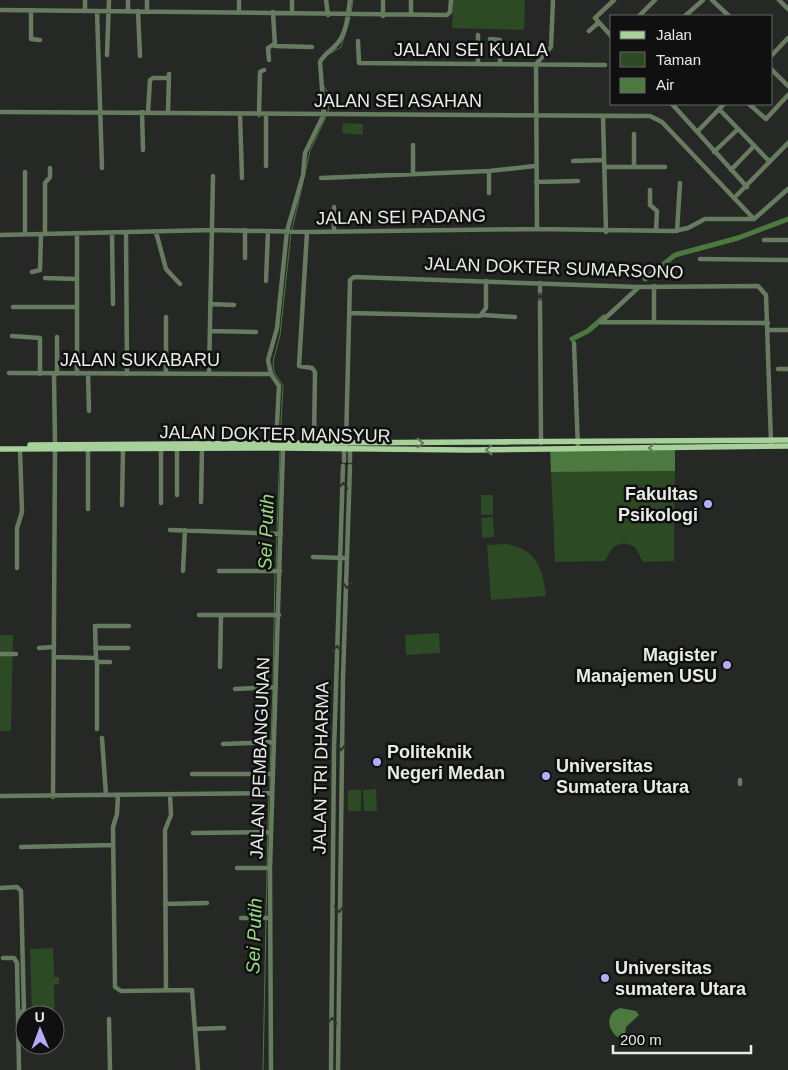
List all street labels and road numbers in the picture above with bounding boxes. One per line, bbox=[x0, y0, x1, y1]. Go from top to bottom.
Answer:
street label: JALAN SEI KUALA bbox=[394, 40, 548, 60]
street label: JALAN SEI ASAHAN bbox=[314, 91, 482, 111]
street label: JALAN SEI PADANG bbox=[316, 206, 486, 228]
street label: JALAN DOKTER SUMARSONO bbox=[424, 253, 684, 283]
street label: JALAN SUKABARU bbox=[60, 350, 220, 370]
street label: JALAN DOKTER MANSYUR bbox=[159, 422, 391, 446]
street label: JALAN PEMBANGUNAN bbox=[246, 657, 274, 859]
street label: JALAN TRI DHARMA bbox=[309, 681, 333, 855]

